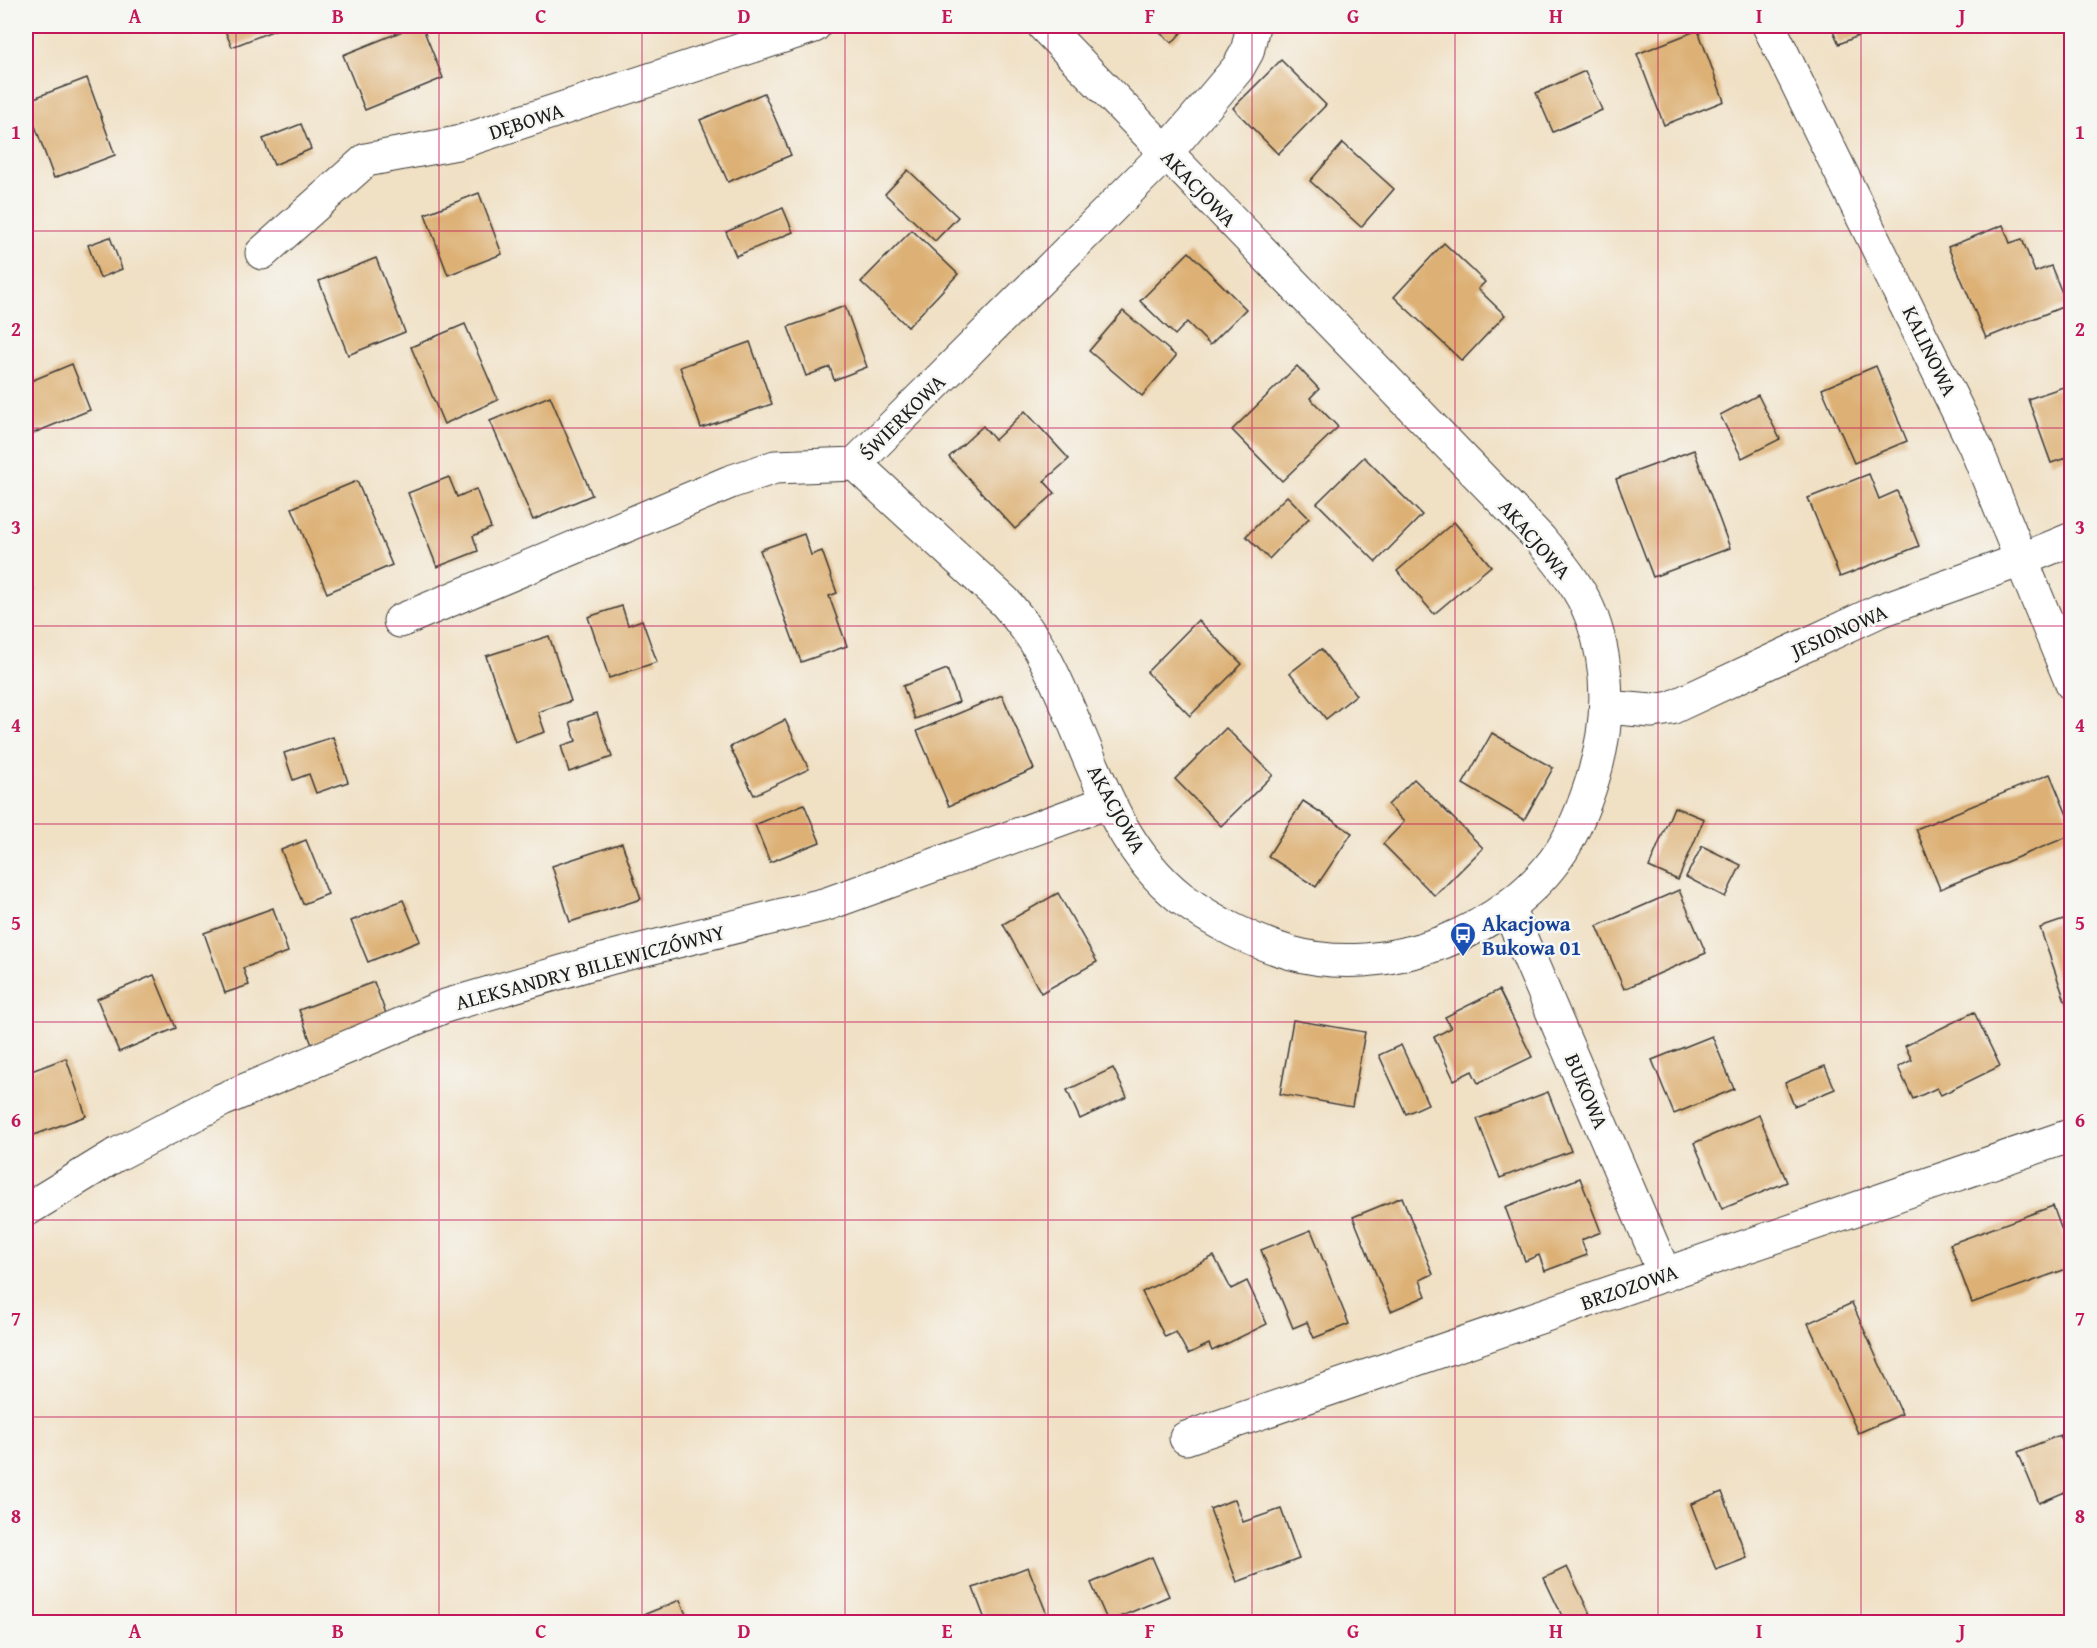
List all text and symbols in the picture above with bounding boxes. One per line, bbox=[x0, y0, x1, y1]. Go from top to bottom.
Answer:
text: A bbox=[129, 1, 142, 30]
text: B bbox=[332, 1, 344, 30]
text: C bbox=[535, 1, 547, 30]
text: D bbox=[737, 1, 751, 30]
text: E bbox=[942, 1, 953, 30]
text: F bbox=[1145, 1, 1155, 30]
text: G bbox=[1347, 1, 1359, 30]
text: H bbox=[1549, 1, 1563, 30]
text: I bbox=[1756, 1, 1762, 30]
text: J bbox=[1956, 1, 1966, 30]
street label: DĘBOWA bbox=[485, 94, 568, 148]
text: 1 bbox=[11, 117, 21, 146]
text: 1 bbox=[2075, 117, 2085, 146]
street label: AKACJOWA bbox=[1154, 142, 1244, 234]
street label: KALINOWA bbox=[1895, 300, 1965, 402]
text: 2 bbox=[11, 314, 21, 343]
text: 2 bbox=[2075, 314, 2085, 343]
street label: ŚWIERKOWA bbox=[852, 367, 952, 467]
street label: AKACJOWA bbox=[1491, 492, 1579, 586]
text: 3 bbox=[11, 512, 21, 541]
text: 3 bbox=[2075, 512, 2085, 541]
street label: JESIONOWA bbox=[1783, 596, 1892, 667]
text: 4 bbox=[11, 710, 21, 739]
text: 4 bbox=[2075, 710, 2085, 739]
street label: AKACJOWA bbox=[1080, 759, 1154, 859]
text: 5 bbox=[11, 908, 21, 937]
place label: Akacjowa Bukowa 01 bbox=[1482, 908, 1581, 963]
text: 5 bbox=[2075, 908, 2085, 937]
street label: ALEKSANDRY BILLEWICZÓWNY bbox=[452, 916, 729, 1018]
bus stop icon: Akacjowa Bukowa 01 bbox=[1448, 920, 1478, 958]
street label: BUKOWA bbox=[1557, 1048, 1617, 1134]
text: 6 bbox=[11, 1105, 21, 1134]
text: 6 bbox=[2075, 1105, 2085, 1134]
street label: BRZOZOWA bbox=[1576, 1256, 1682, 1318]
text: 7 bbox=[11, 1303, 21, 1332]
text: 7 bbox=[2075, 1303, 2085, 1332]
text: 8 bbox=[11, 1501, 21, 1530]
text: 8 bbox=[2075, 1501, 2085, 1530]
text: A bbox=[129, 1616, 142, 1645]
text: B bbox=[332, 1616, 344, 1645]
text: C bbox=[535, 1616, 547, 1645]
text: D bbox=[737, 1616, 751, 1645]
text: E bbox=[942, 1616, 953, 1645]
text: F bbox=[1145, 1616, 1155, 1645]
text: G bbox=[1347, 1616, 1359, 1645]
text: H bbox=[1549, 1616, 1563, 1645]
text: I bbox=[1756, 1616, 1762, 1645]
text: J bbox=[1956, 1616, 1966, 1645]

